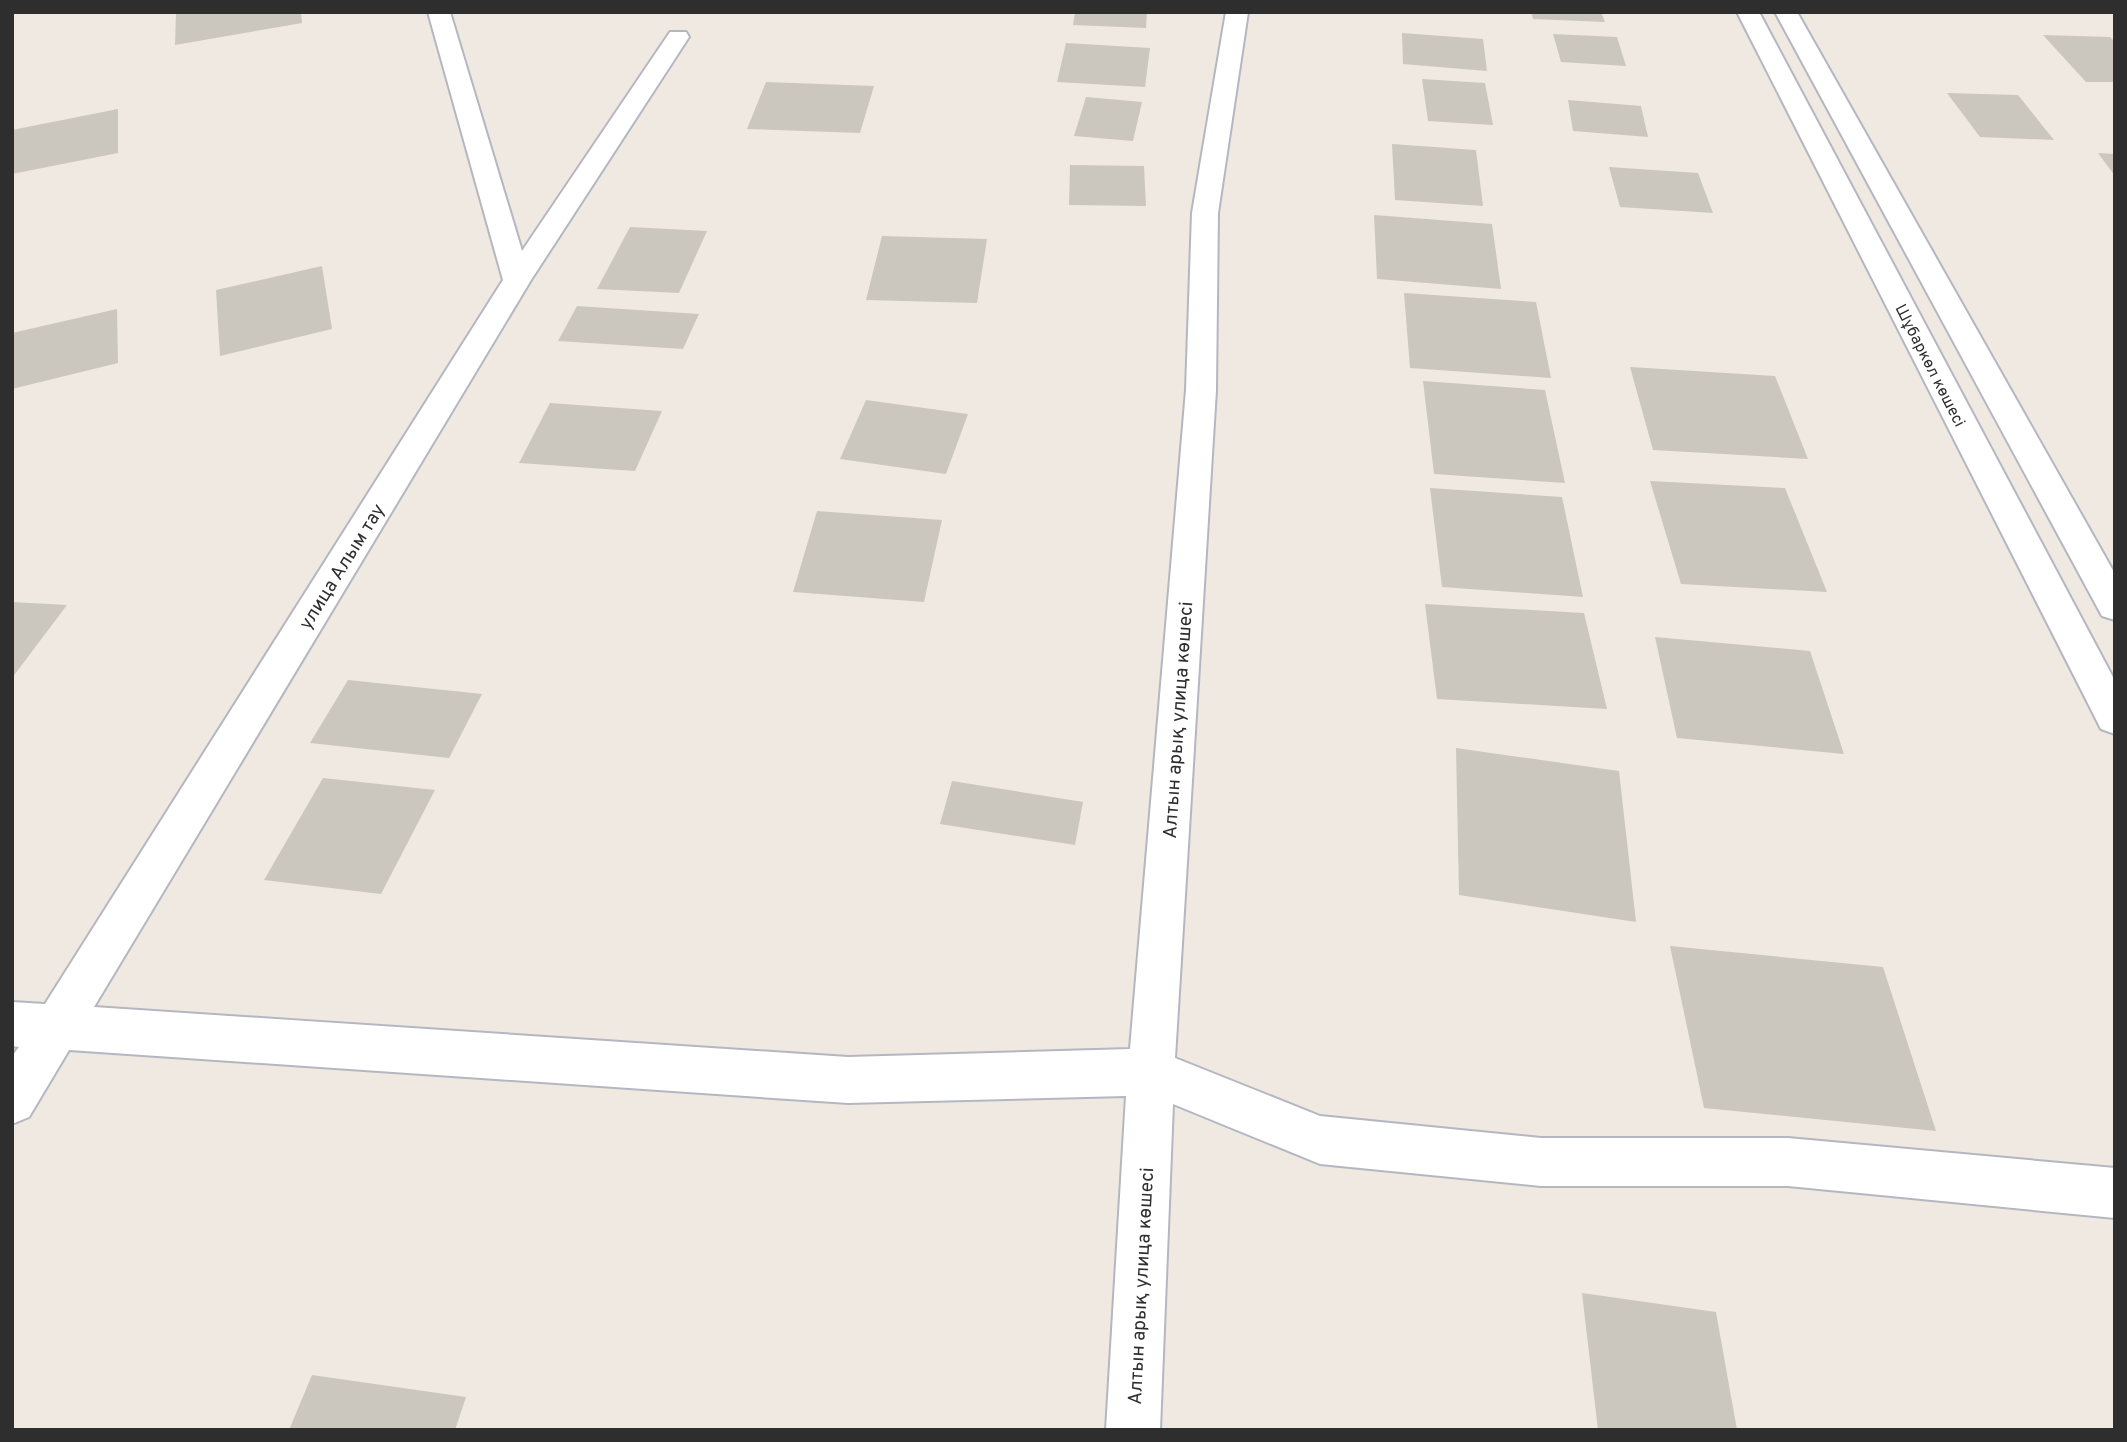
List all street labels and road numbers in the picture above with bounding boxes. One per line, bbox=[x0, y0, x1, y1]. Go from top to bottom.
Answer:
street label: Шұбаркөл көшесі bbox=[1890, 301, 1969, 431]
street label: улица Алым тау bbox=[294, 500, 391, 635]
street label: Алтын арық улица көшесі bbox=[1159, 601, 1199, 840]
street label: Алтын арық улица көшесі bbox=[1124, 1167, 1160, 1405]

